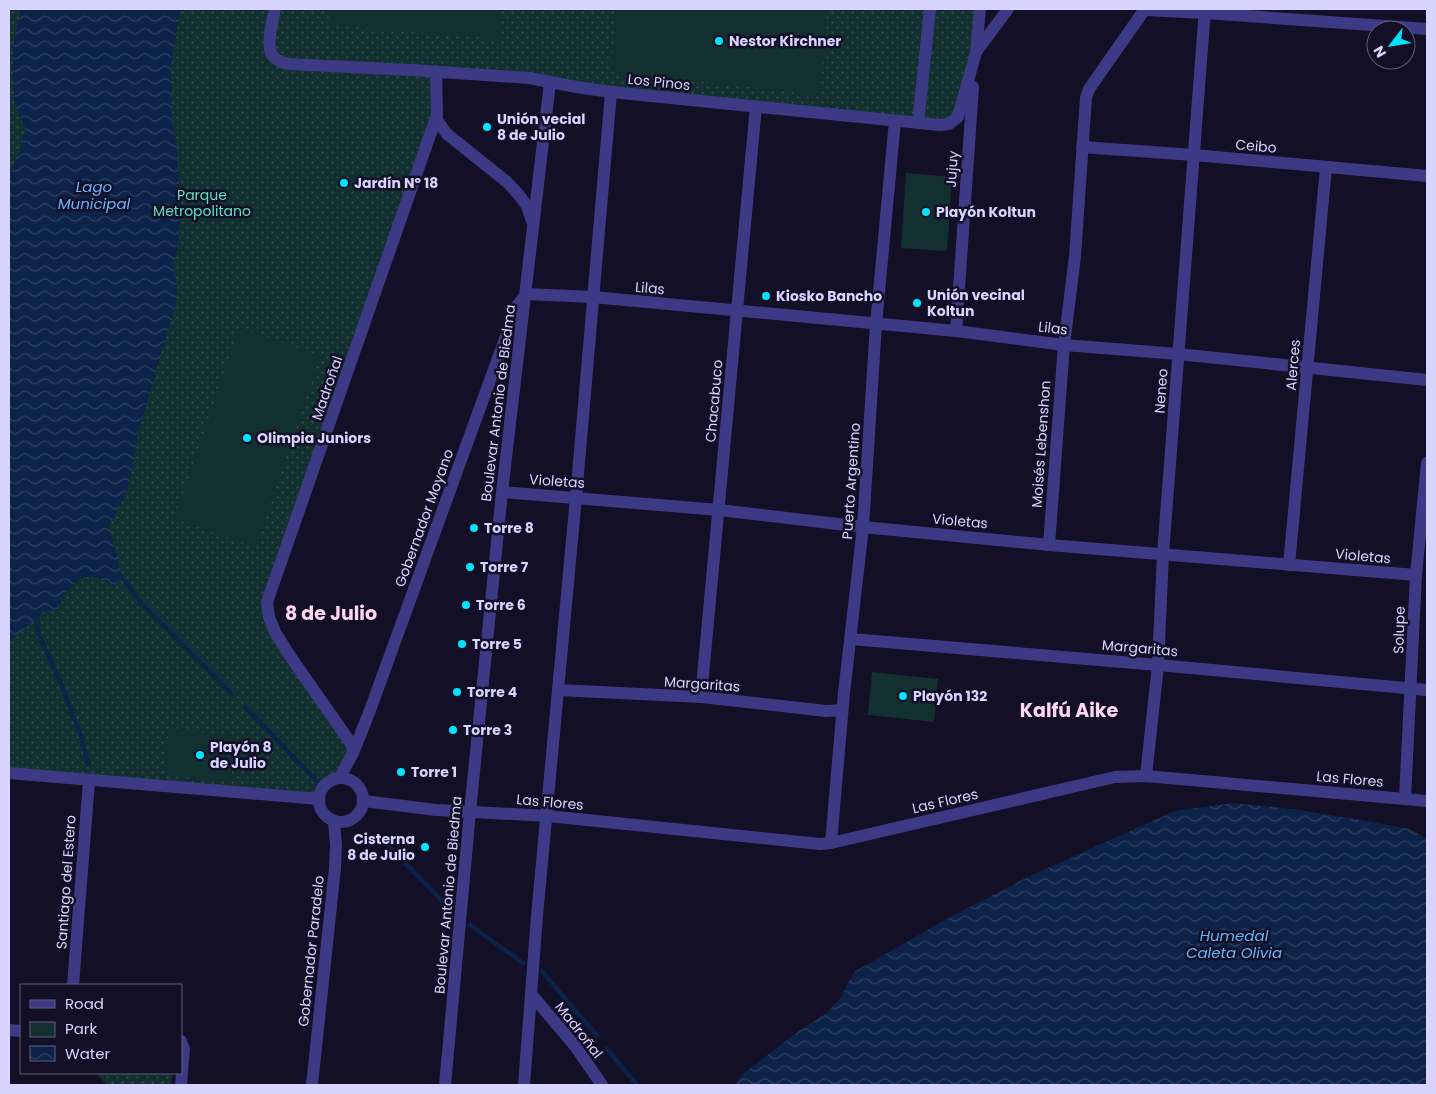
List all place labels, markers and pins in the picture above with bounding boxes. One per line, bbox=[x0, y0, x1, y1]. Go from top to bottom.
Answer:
place label: Nestor Kirchner bbox=[729, 31, 841, 51]
marker: Nestor Kirchner bbox=[713, 35, 725, 47]
place label: Unión vecial 8 de Julio bbox=[497, 109, 585, 145]
marker: Unión vecial 8 de Julio bbox=[481, 121, 493, 133]
place label: Jardín Nº 18 bbox=[354, 173, 438, 193]
marker: Jardín Nº 18 bbox=[338, 177, 350, 189]
place label: Playón Koltun bbox=[936, 202, 1036, 222]
marker: Playón Koltun bbox=[920, 206, 932, 218]
place label: Unión vecinal Koltun bbox=[927, 285, 1025, 321]
place label: Kiosko Bancho bbox=[776, 286, 882, 306]
marker: Kiosko Bancho bbox=[760, 290, 772, 302]
marker: Unión vecinal Koltun bbox=[911, 297, 923, 309]
place label: Olimpia Juniors bbox=[257, 428, 371, 448]
marker: Olimpia Juniors bbox=[241, 432, 253, 444]
place label: Torre 8 bbox=[484, 518, 534, 538]
marker: Torre 8 bbox=[468, 522, 480, 534]
place label: Torre 7 bbox=[480, 557, 529, 577]
marker: Torre 7 bbox=[464, 561, 476, 573]
place label: Torre 6 bbox=[476, 595, 526, 615]
marker: Torre 6 bbox=[460, 599, 472, 611]
place label: Torre 5 bbox=[472, 634, 522, 654]
marker: Torre 5 bbox=[456, 638, 468, 650]
place label: Torre 4 bbox=[467, 682, 517, 702]
marker: Torre 4 bbox=[451, 686, 463, 698]
place label: Playón 132 bbox=[913, 686, 987, 706]
marker: Playón 132 bbox=[897, 690, 909, 702]
place label: Torre 3 bbox=[463, 720, 512, 740]
marker: Torre 3 bbox=[447, 724, 459, 736]
place label: Playón 8 de Julio bbox=[210, 737, 272, 773]
marker: Playón 8 de Julio bbox=[194, 749, 206, 761]
place label: Torre 1 bbox=[411, 762, 457, 782]
marker: Torre 1 bbox=[395, 766, 407, 778]
place label: Cisterna 8 de Julio bbox=[347, 829, 415, 865]
marker: Cisterna 8 de Julio bbox=[419, 841, 431, 853]

